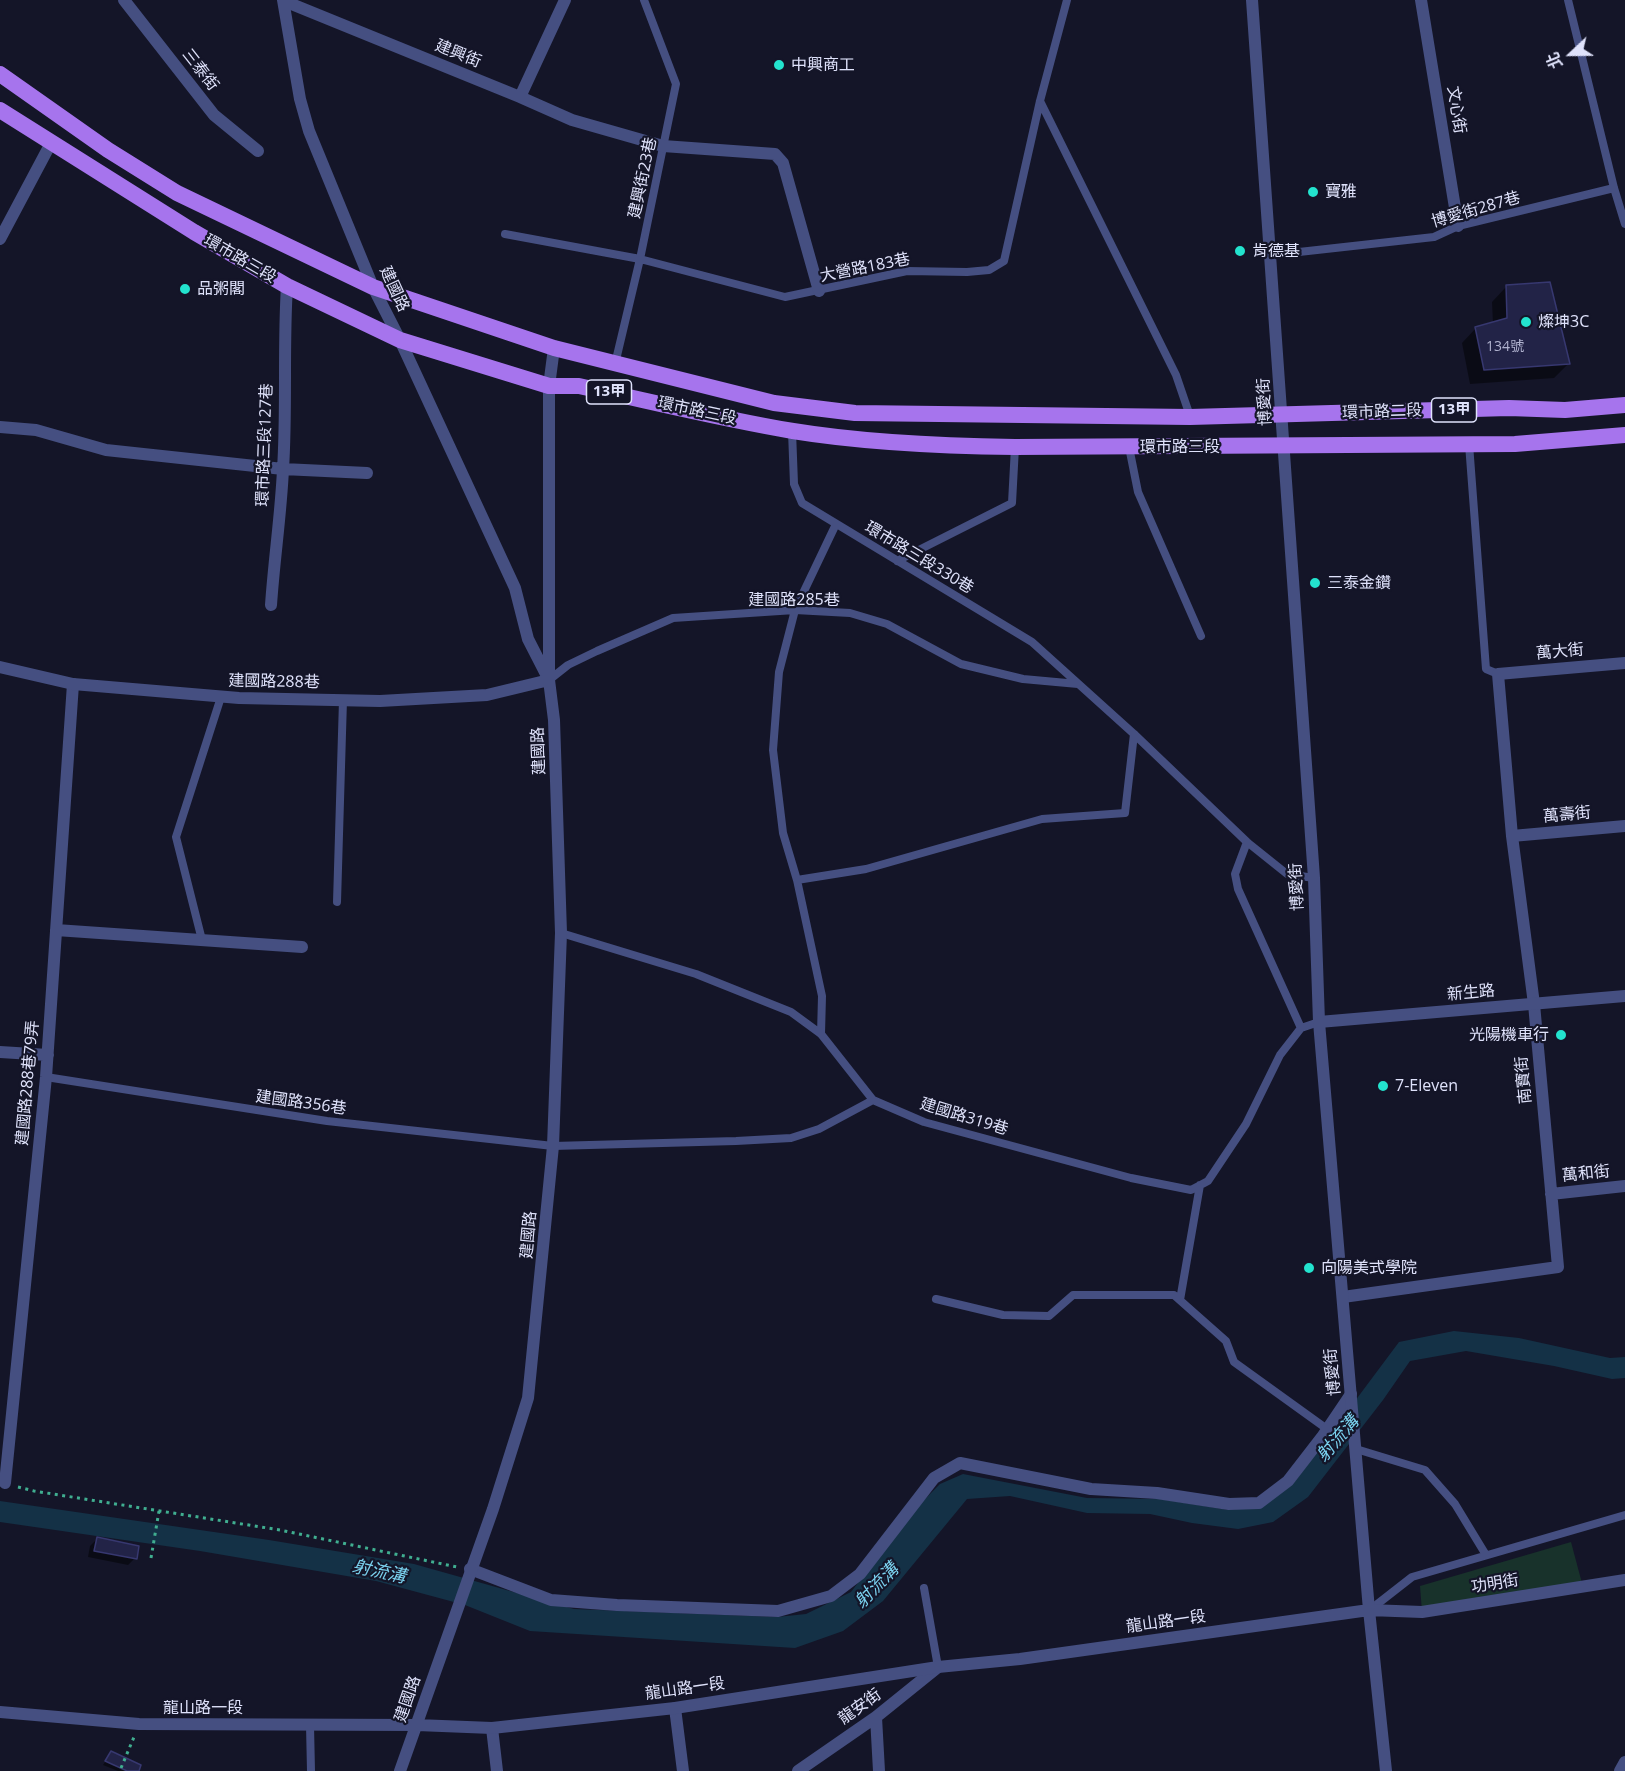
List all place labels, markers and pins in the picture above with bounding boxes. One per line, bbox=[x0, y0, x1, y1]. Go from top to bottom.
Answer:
place label: 中興商工 bbox=[791, 55, 855, 75]
marker: 中興商工 bbox=[772, 58, 786, 72]
place label: 寶雅 bbox=[1325, 182, 1357, 202]
marker: 寶雅 bbox=[1306, 185, 1320, 199]
place label: 肯德基 bbox=[1252, 241, 1300, 261]
marker: 肯德基 bbox=[1233, 244, 1247, 258]
place label: 品粥閣 bbox=[197, 279, 245, 299]
marker: 品粥閣 bbox=[178, 282, 192, 296]
place label: 燦坤3C bbox=[1538, 312, 1589, 332]
marker: 燦坤3C bbox=[1519, 315, 1533, 329]
place label: 三泰金鑽 bbox=[1327, 573, 1391, 593]
marker: 三泰金鑽 bbox=[1308, 576, 1322, 590]
place label: 光陽機車行 bbox=[1469, 1025, 1549, 1045]
marker: 光陽機車行 bbox=[1554, 1028, 1568, 1042]
place label: 7-Eleven bbox=[1395, 1076, 1458, 1096]
marker: 7-Eleven bbox=[1376, 1079, 1390, 1093]
place label: 向陽美式學院 bbox=[1321, 1258, 1417, 1278]
marker: 向陽美式學院 bbox=[1302, 1261, 1316, 1275]

